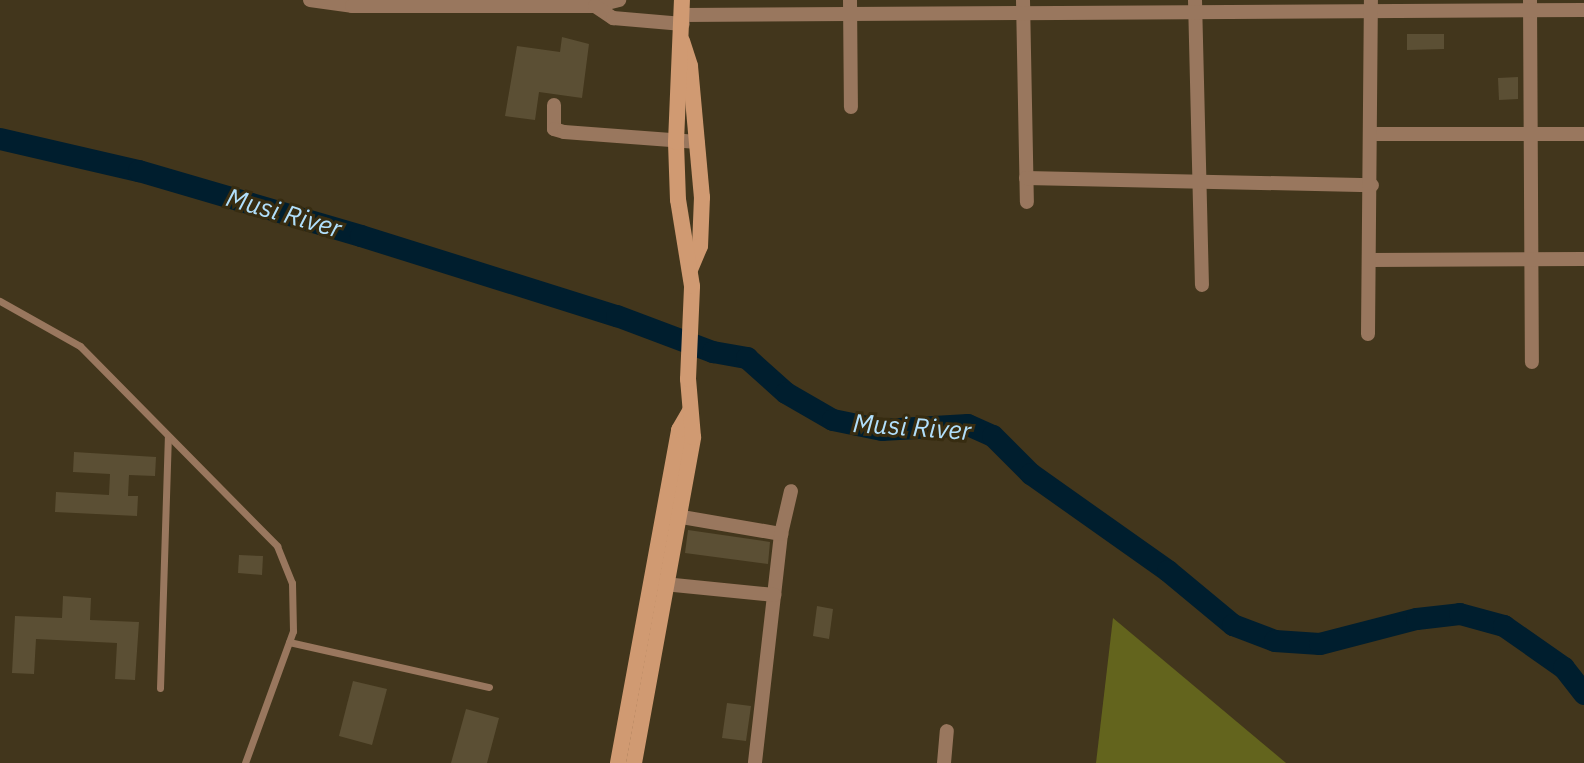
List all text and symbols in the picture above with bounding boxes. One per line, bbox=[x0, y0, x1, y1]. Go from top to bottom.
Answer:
water label: Musi River bbox=[223, 182, 345, 244]
water label: Musi River bbox=[852, 407, 972, 447]

